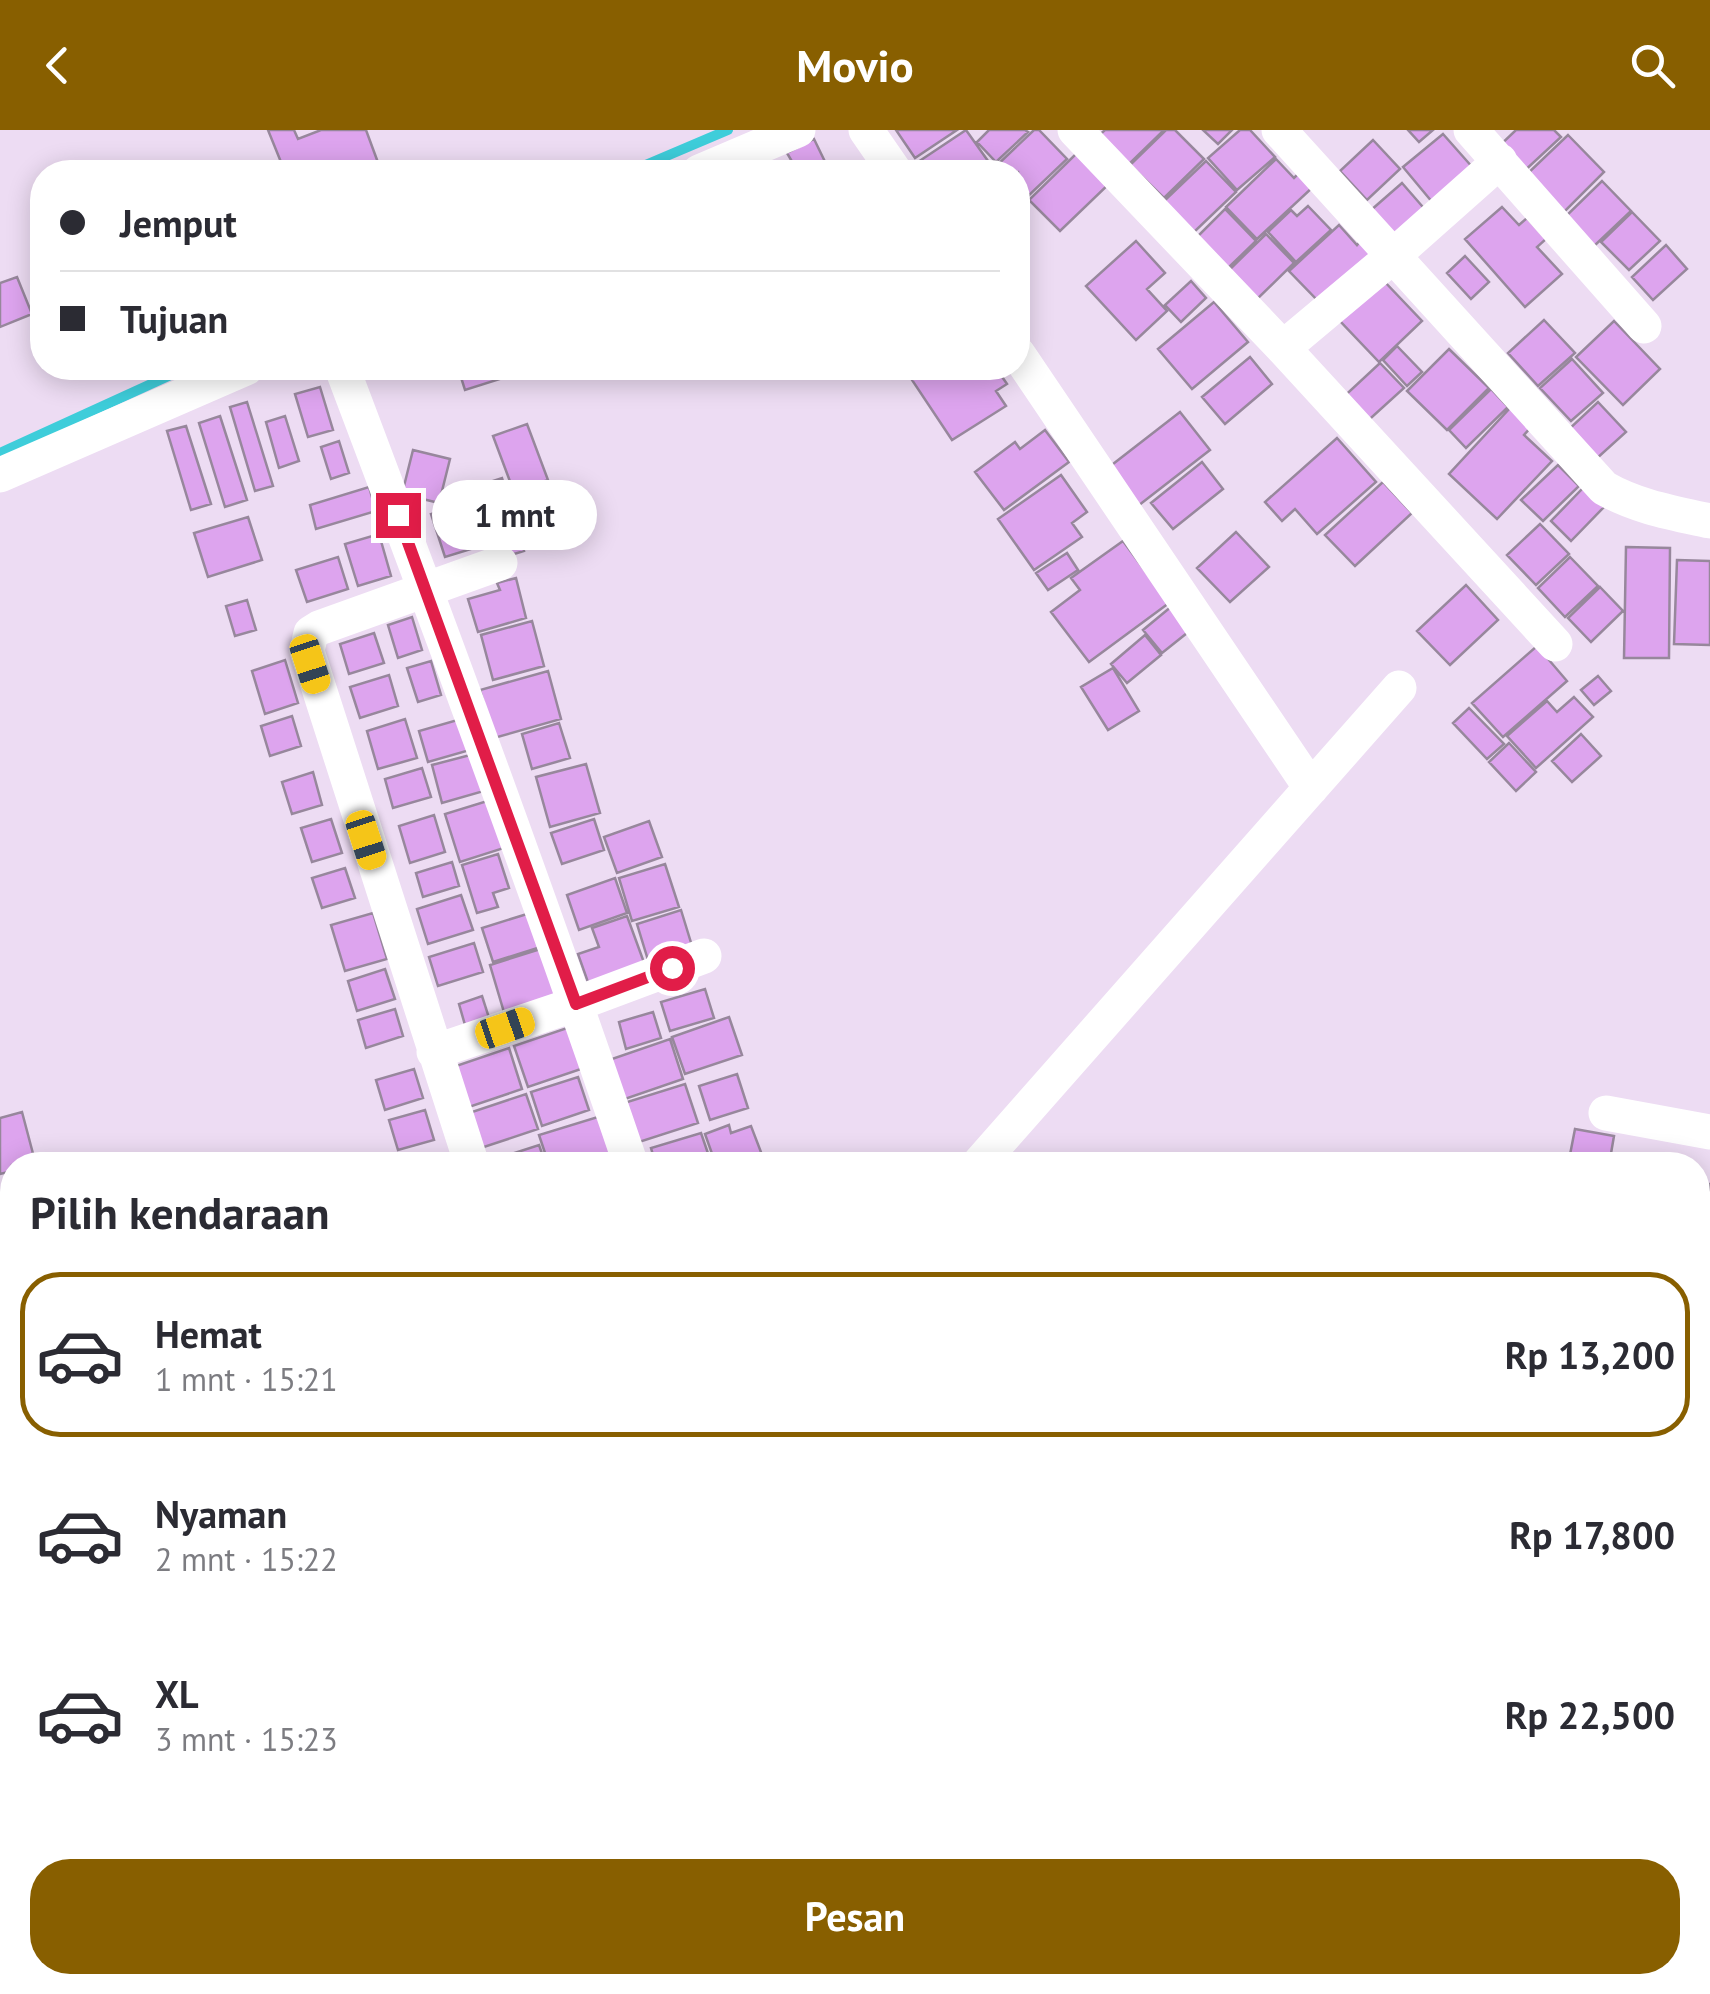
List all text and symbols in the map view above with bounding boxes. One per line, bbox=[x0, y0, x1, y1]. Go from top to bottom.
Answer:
text: Movio bbox=[796, 36, 914, 94]
icon: back bbox=[30, 38, 85, 93]
icon: search bbox=[1625, 38, 1680, 93]
text: Jemput bbox=[120, 198, 237, 247]
text: Tujuan bbox=[120, 294, 228, 343]
callout: 1 mnt bbox=[433, 480, 598, 550]
route end bbox=[376, 493, 421, 538]
text: 1 mnt bbox=[474, 494, 555, 536]
car bbox=[286, 631, 334, 697]
car bbox=[342, 807, 390, 873]
route start bbox=[650, 946, 695, 991]
car bbox=[472, 1004, 538, 1052]
text: Pilih kendaraan bbox=[30, 1183, 330, 1241]
text: Hemat bbox=[155, 1309, 262, 1358]
icon: car bbox=[35, 1310, 125, 1400]
text: Rp 13,200 bbox=[1505, 1330, 1675, 1379]
text: 1 mnt · 15:21 bbox=[155, 1358, 338, 1400]
text: Nyaman bbox=[155, 1489, 287, 1538]
icon: car bbox=[35, 1490, 125, 1580]
text: Rp 17,800 bbox=[1509, 1510, 1675, 1559]
text: 2 mnt · 15:22 bbox=[155, 1538, 338, 1580]
text: XL bbox=[155, 1669, 199, 1718]
icon: car bbox=[35, 1670, 125, 1760]
text: Rp 22,500 bbox=[1505, 1690, 1675, 1739]
text: 3 mnt · 15:23 bbox=[155, 1718, 338, 1760]
button: Pesan bbox=[30, 1859, 1680, 1974]

